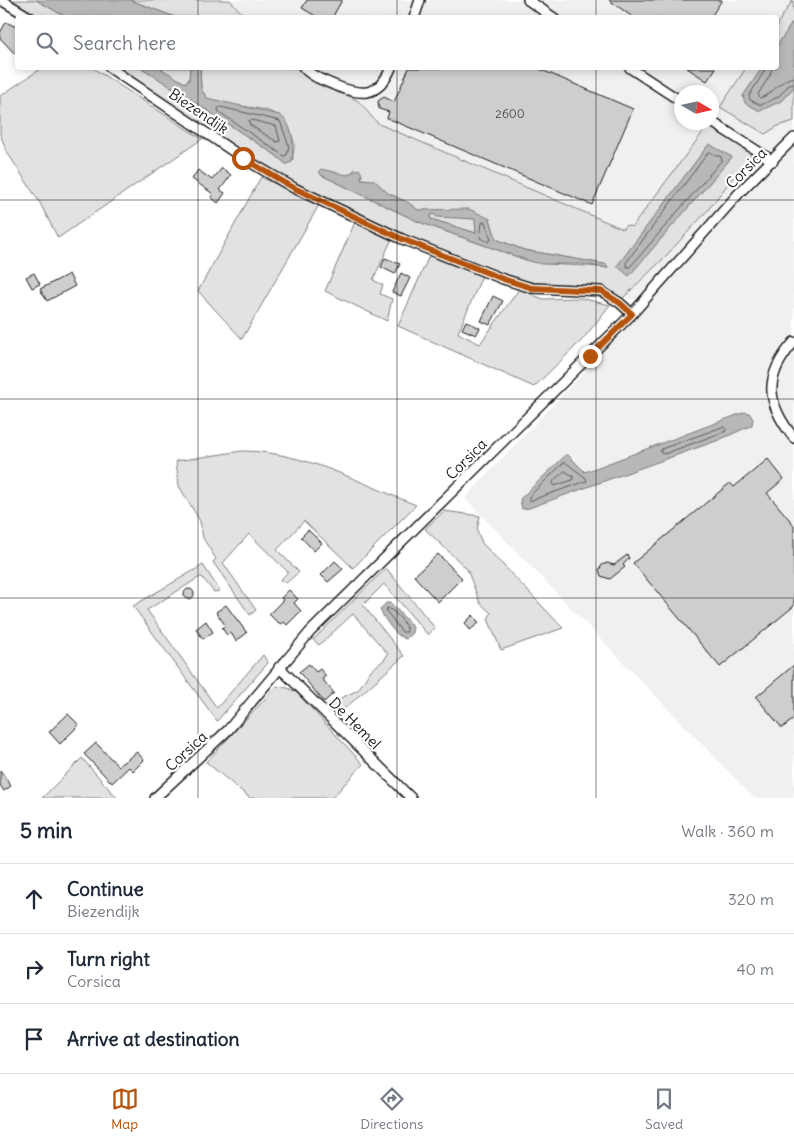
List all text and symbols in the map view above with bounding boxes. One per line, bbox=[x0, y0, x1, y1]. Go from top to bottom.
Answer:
search box bbox=[15, 15, 779, 70]
icon: search bbox=[33, 29, 61, 57]
text: Search here bbox=[73, 31, 176, 55]
street label: Biezendijk bbox=[165, 84, 233, 138]
north arrow bbox=[674, 85, 719, 130]
house number: 2600 bbox=[495, 106, 525, 121]
street label: Corsica bbox=[721, 143, 771, 193]
route start bbox=[232, 147, 255, 170]
route end bbox=[579, 345, 602, 368]
street label: Corsica bbox=[441, 434, 491, 484]
street label: De Hemel bbox=[325, 693, 385, 753]
street label: Corsica bbox=[161, 727, 211, 775]
text: 5 min bbox=[20, 817, 72, 844]
text: Walk · 360 m bbox=[681, 821, 774, 841]
text: Continue bbox=[67, 877, 144, 901]
icon: ahead bbox=[20, 885, 48, 913]
text: 320 m bbox=[728, 889, 774, 909]
text: Biezendijk bbox=[67, 901, 140, 921]
text: Turn right bbox=[67, 947, 150, 971]
icon: right bbox=[20, 955, 48, 983]
text: 40 m bbox=[736, 959, 774, 979]
text: Corsica bbox=[67, 971, 121, 991]
icon: arrive bbox=[20, 1025, 48, 1053]
text: Arrive at destination bbox=[67, 1027, 240, 1051]
tab: Map bbox=[111, 1085, 139, 1133]
tab: Directions bbox=[360, 1085, 423, 1133]
tab: Saved bbox=[645, 1085, 683, 1133]

